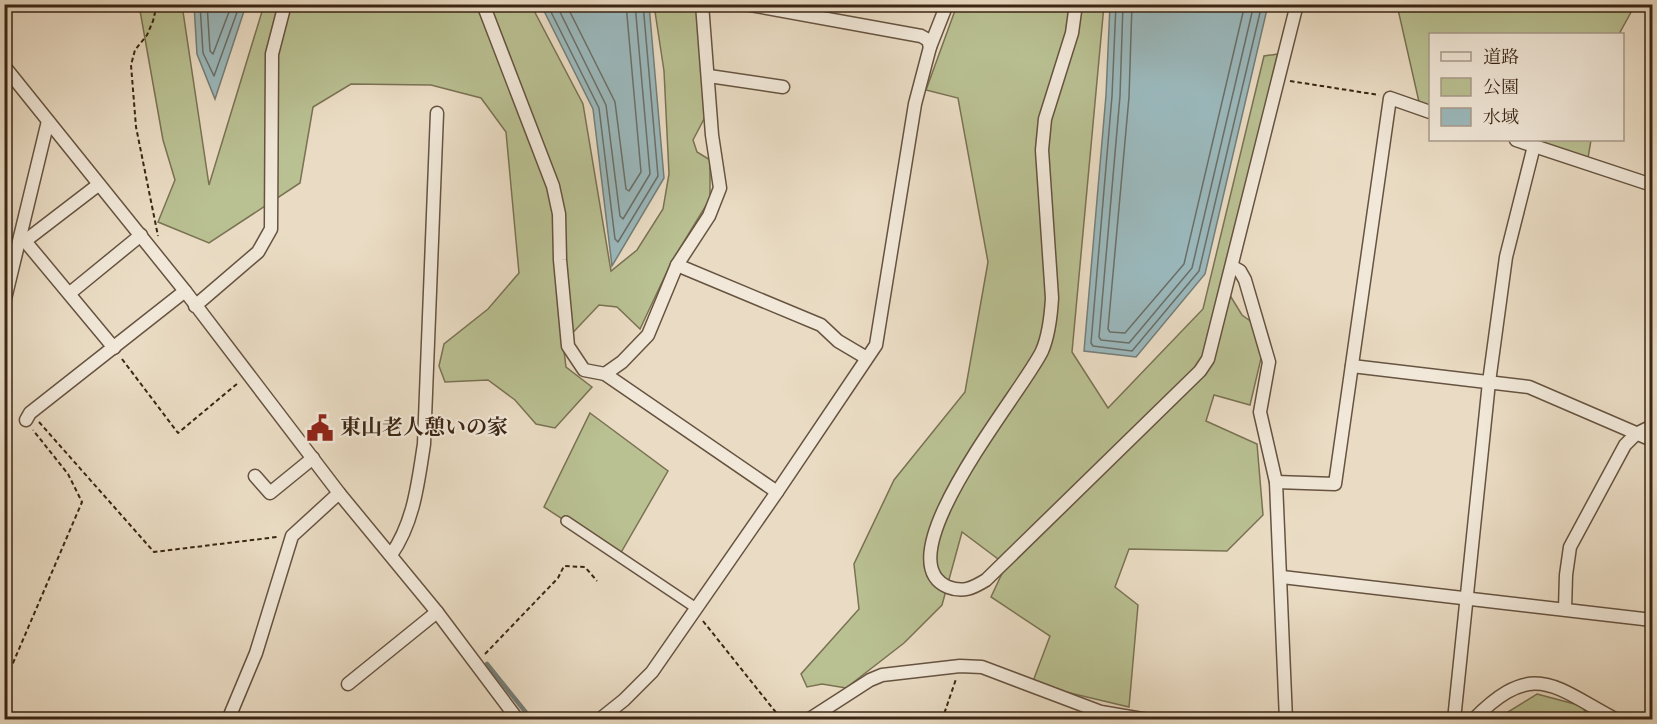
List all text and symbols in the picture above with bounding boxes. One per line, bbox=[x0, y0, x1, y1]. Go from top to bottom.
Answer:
legend bbox=[1429, 33, 1624, 141]
text: 道路 bbox=[1483, 46, 1519, 71]
text: 公園 bbox=[1483, 76, 1519, 101]
text: 水域 bbox=[1483, 106, 1519, 131]
public building icon: 東山老人憩いの家 bbox=[305, 413, 335, 443]
place label: 東山老人憩いの家 bbox=[340, 414, 508, 443]

